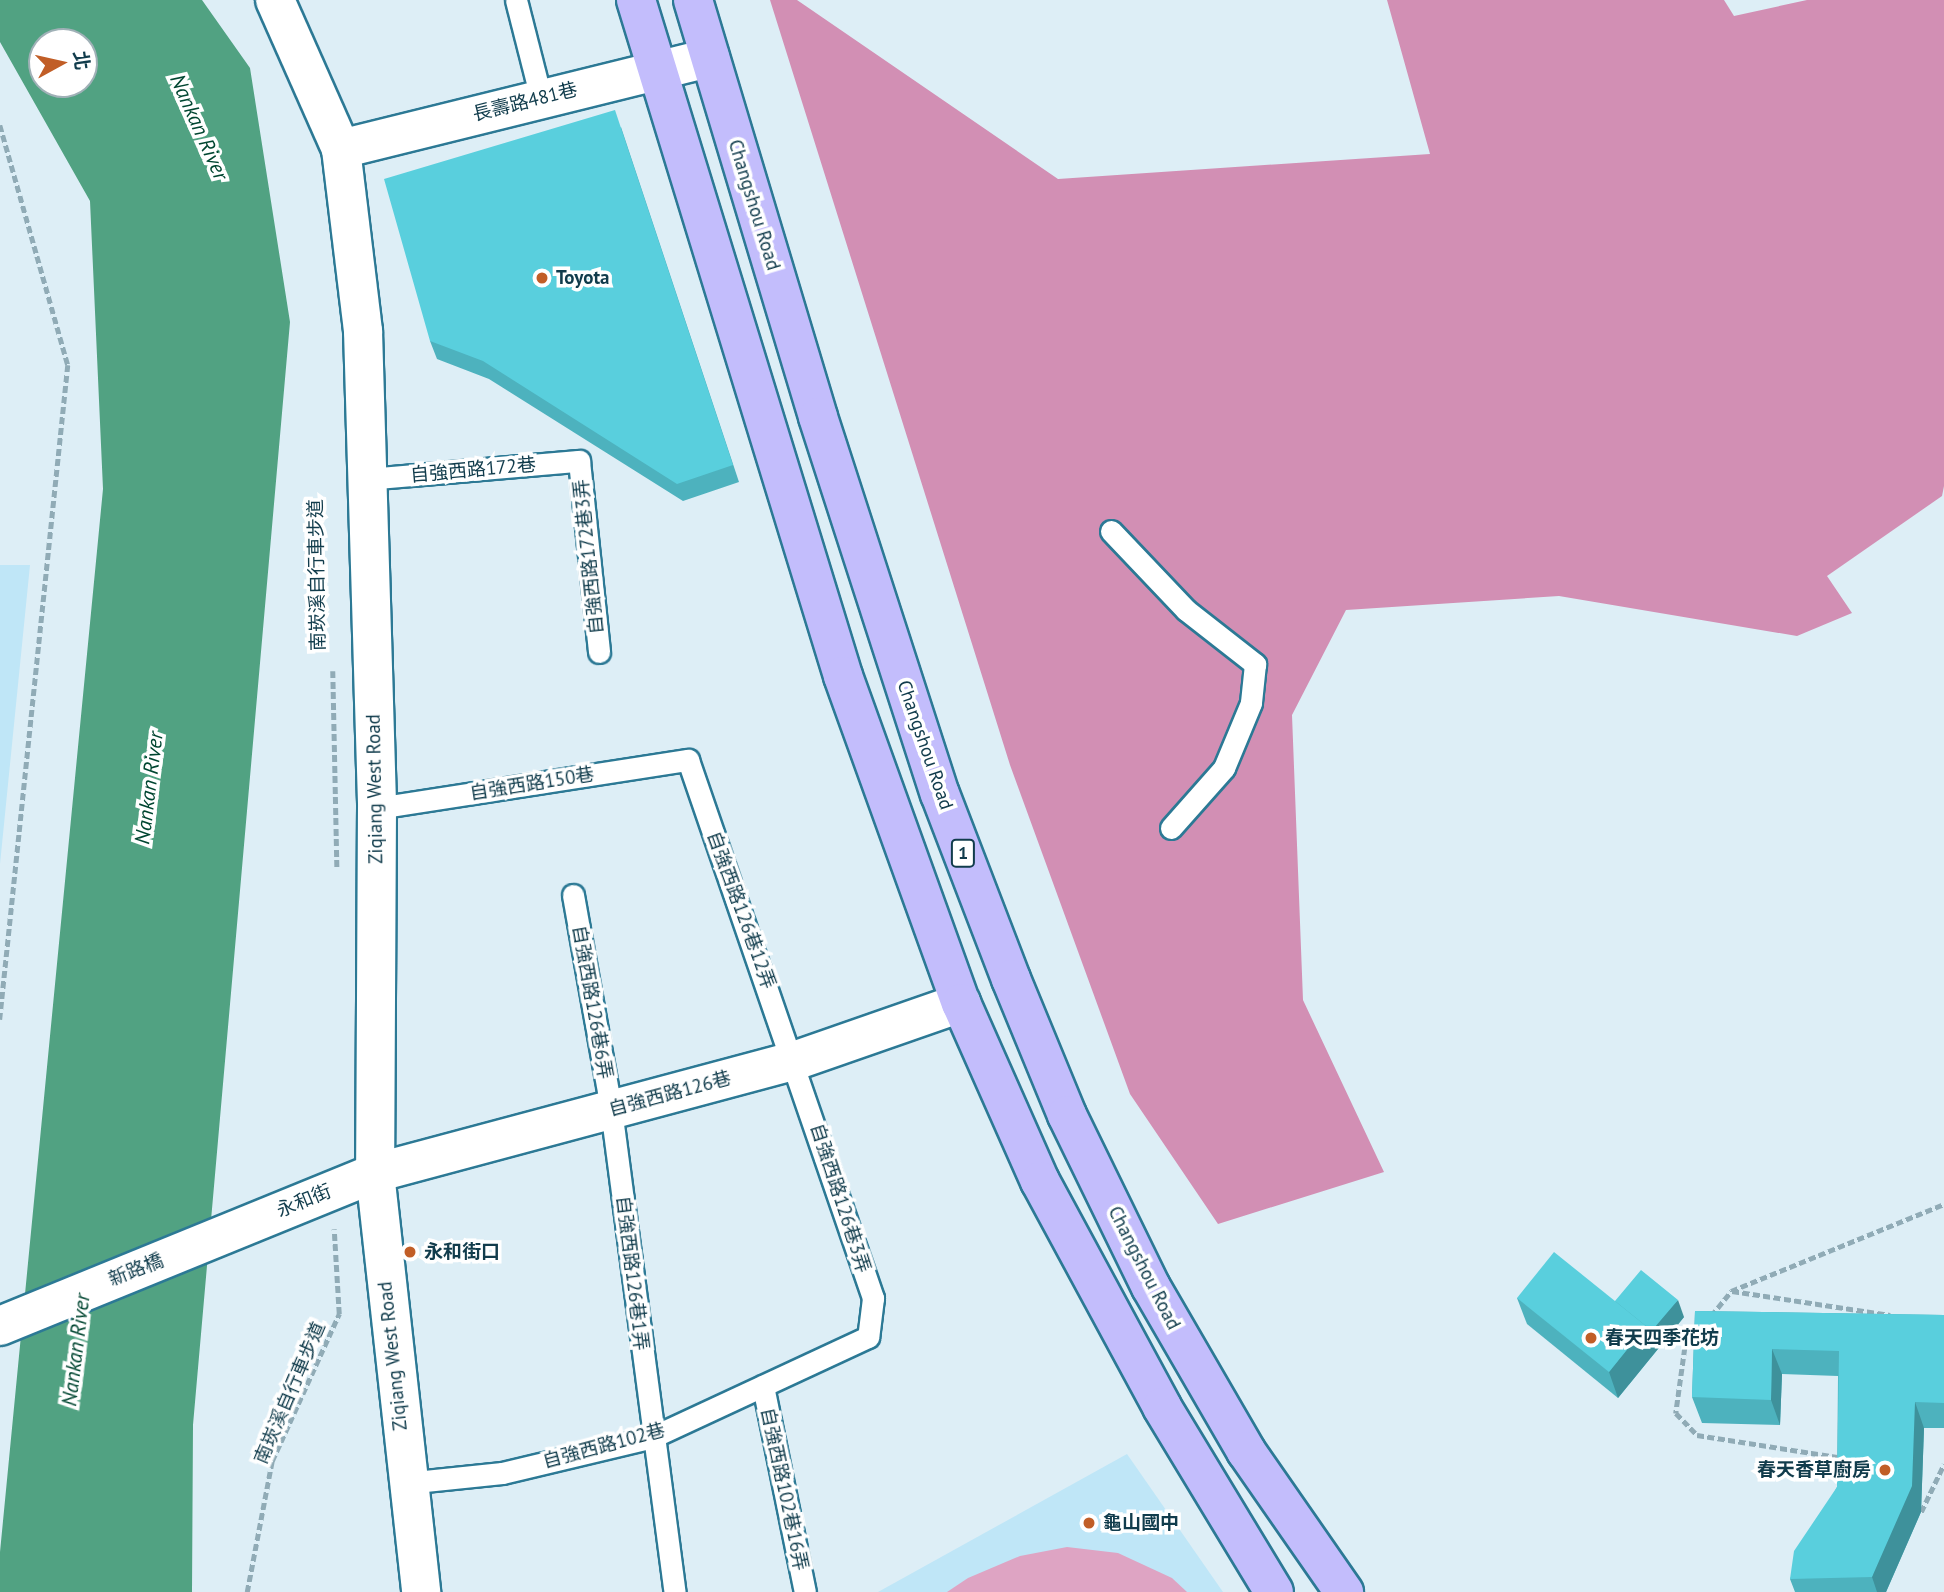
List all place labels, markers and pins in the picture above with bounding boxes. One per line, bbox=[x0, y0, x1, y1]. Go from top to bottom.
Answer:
place label: Toyota bbox=[556, 267, 610, 289]
marker: Toyota bbox=[534, 270, 550, 286]
place label: 永和街口 bbox=[424, 1241, 500, 1263]
marker: 永和街口 bbox=[402, 1244, 418, 1260]
place label: 春天四季花坊 bbox=[1605, 1327, 1719, 1349]
marker: 春天四季花坊 bbox=[1583, 1330, 1599, 1346]
place label: 春天香草廚房 bbox=[1757, 1459, 1871, 1481]
marker: 春天香草廚房 bbox=[1877, 1462, 1893, 1478]
place label: 龜山國中 bbox=[1103, 1512, 1179, 1534]
marker: 龜山國中 bbox=[1081, 1515, 1097, 1531]

